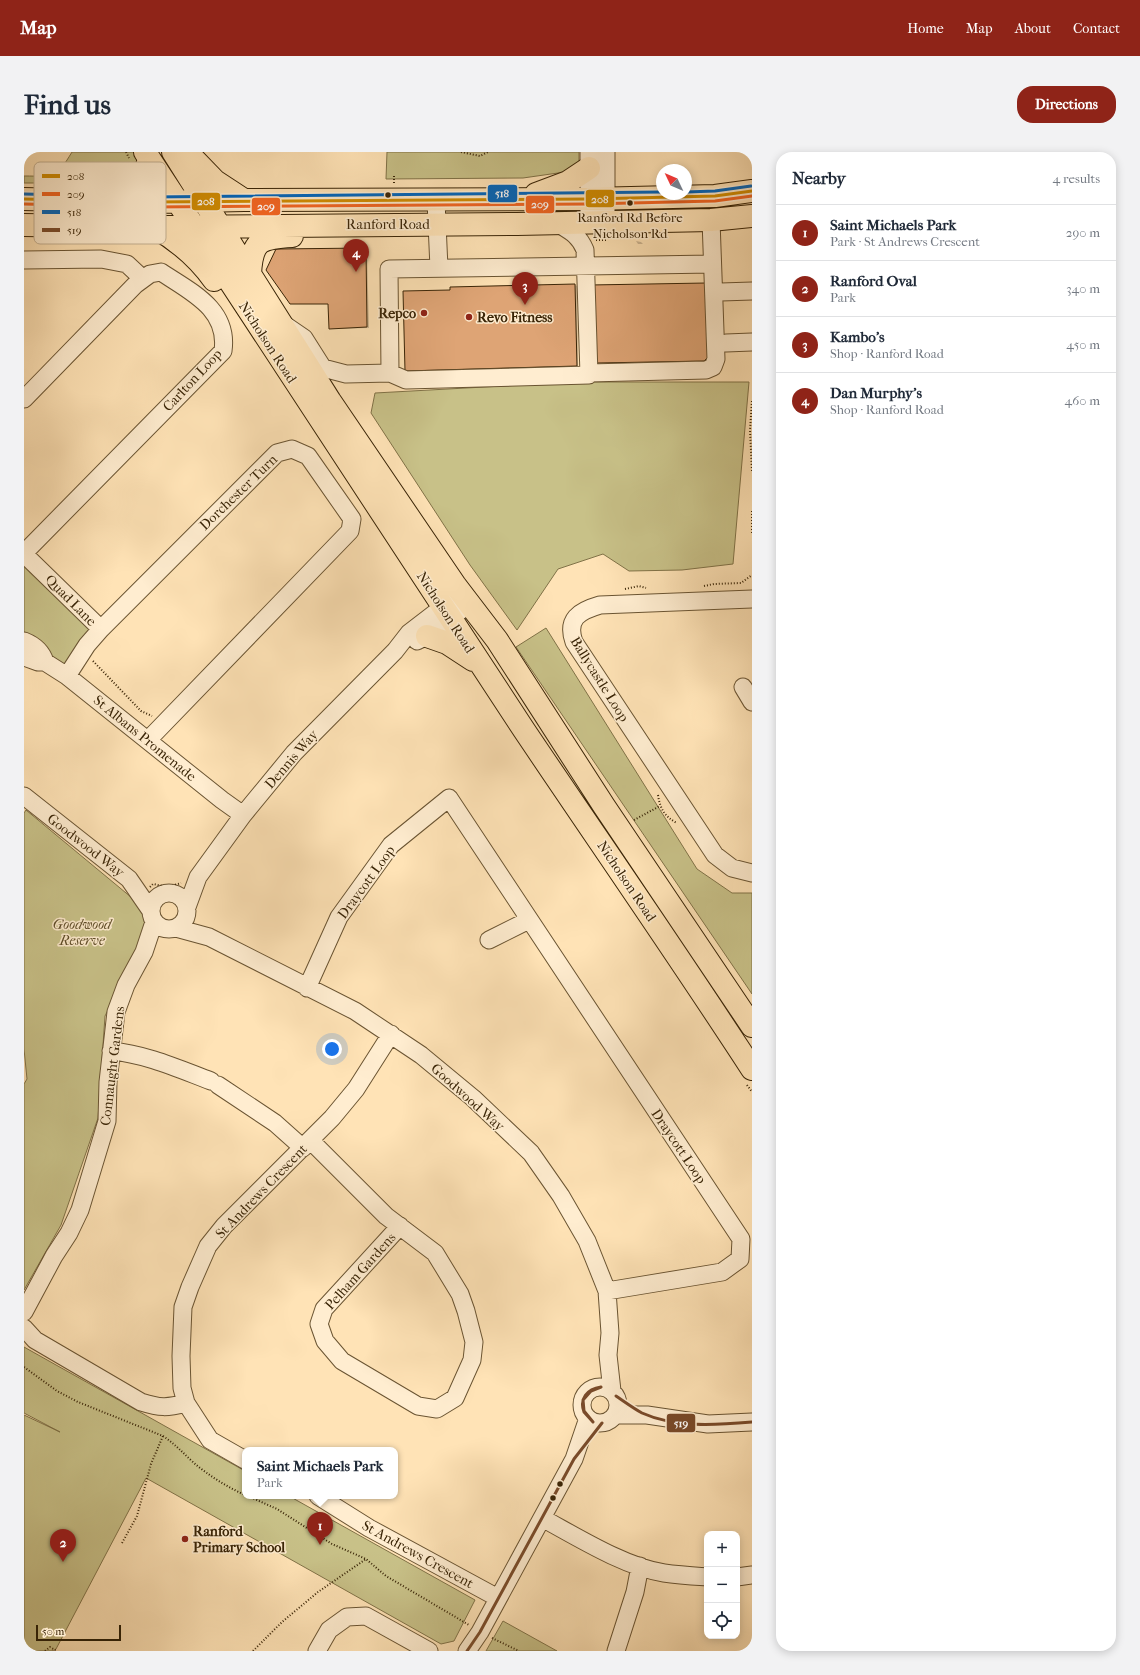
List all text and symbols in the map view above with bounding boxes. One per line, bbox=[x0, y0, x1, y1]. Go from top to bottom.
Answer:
text: Map bbox=[20, 17, 56, 39]
text: Home bbox=[907, 20, 944, 37]
text: Map bbox=[966, 20, 993, 37]
text: About bbox=[1015, 20, 1051, 37]
text: Contact bbox=[1073, 20, 1120, 37]
button: Directions bbox=[1017, 86, 1116, 123]
text: Find us bbox=[24, 88, 111, 121]
legend bbox=[34, 162, 166, 244]
north arrow bbox=[656, 164, 692, 200]
text: Nearby bbox=[792, 168, 846, 188]
text: 208 bbox=[67, 170, 84, 183]
text: 4 results bbox=[1053, 171, 1100, 186]
line badge: 518 bbox=[487, 184, 518, 203]
text: 518 bbox=[495, 187, 510, 200]
text: 209 bbox=[67, 188, 85, 201]
line badge: 208 bbox=[585, 189, 615, 208]
unlabelled marker bbox=[383, 190, 393, 200]
line badge: 208 bbox=[191, 192, 221, 211]
text: 208 bbox=[591, 193, 609, 206]
text: 208 bbox=[197, 195, 215, 208]
line badge: 209 bbox=[525, 195, 555, 214]
line badge: 209 bbox=[251, 197, 281, 216]
text: 209 bbox=[531, 198, 549, 211]
marker: Ranford Rd Before Nicholson Rd bbox=[625, 198, 635, 208]
text: 209 bbox=[257, 200, 275, 213]
text: 518 bbox=[67, 206, 81, 219]
place label: Ranford Rd Before Nicholson Rd bbox=[577, 210, 683, 241]
street label: Ranford Road bbox=[346, 216, 430, 233]
text: Saint Michaels Park bbox=[830, 216, 956, 234]
text: 519 bbox=[67, 224, 82, 237]
text: 1 bbox=[803, 225, 807, 240]
text: 290 m bbox=[1066, 225, 1100, 240]
text: Park · St Andrews Crescent bbox=[830, 234, 980, 249]
pin: 4 bbox=[343, 239, 369, 272]
pin: 3 bbox=[512, 272, 538, 305]
text: Ranford Oval bbox=[830, 272, 917, 290]
text: 2 bbox=[802, 281, 808, 296]
text: 340 m bbox=[1066, 281, 1100, 296]
text: Park bbox=[830, 290, 856, 305]
street label: Nicholson Road bbox=[235, 298, 300, 387]
place label: Repco bbox=[378, 305, 416, 322]
marker: Repco bbox=[419, 308, 429, 318]
place label: Revo Fitness bbox=[477, 309, 553, 326]
marker: Revo Fitness bbox=[464, 312, 474, 322]
text: Kambo’s bbox=[830, 328, 885, 346]
text: 3 bbox=[802, 337, 808, 352]
text: 450 m bbox=[1066, 337, 1100, 352]
street label: Carlton Loop bbox=[159, 345, 226, 415]
text: Shop · Ranford Road bbox=[830, 346, 944, 361]
text: Dan Murphy's bbox=[830, 384, 922, 402]
text: 4 bbox=[801, 393, 809, 408]
text: 460 m bbox=[1065, 393, 1100, 408]
text: Shop · Ranford Road bbox=[830, 402, 944, 417]
street label: Dorchester Turn bbox=[196, 451, 281, 534]
street label: Nicholson Road bbox=[413, 568, 478, 657]
street label: Quad Lane bbox=[41, 571, 100, 630]
street label: Ballycastle Loop bbox=[567, 634, 633, 725]
street label: St Albans Promenade bbox=[90, 692, 200, 785]
street label: Dennis Way bbox=[261, 726, 322, 792]
street label: Goodwood Way bbox=[44, 810, 128, 881]
street label: Nicholson Road bbox=[593, 838, 660, 925]
street label: Draycott Loop bbox=[334, 842, 399, 922]
park label: Goodwood Reserve bbox=[53, 916, 113, 949]
street label: Connaught Gardens bbox=[97, 1005, 128, 1127]
your location bbox=[322, 1039, 342, 1059]
street label: Goodwood Way bbox=[427, 1060, 508, 1135]
street label: Draycott Loop bbox=[647, 1106, 710, 1187]
street label: St Andrews Crescent bbox=[212, 1141, 311, 1242]
street label: Pelham Gardens bbox=[321, 1229, 399, 1313]
line badge: 519 bbox=[666, 1413, 696, 1433]
text: 519 bbox=[674, 1417, 688, 1430]
popup bbox=[242, 1447, 398, 1499]
text: Saint Michaels Park bbox=[257, 1457, 383, 1475]
text: Park bbox=[257, 1475, 283, 1490]
unlabelled marker bbox=[555, 1479, 565, 1489]
unlabelled marker bbox=[548, 1493, 558, 1503]
pin: 1 bbox=[307, 1512, 333, 1545]
street label: St Andrews Crescent bbox=[359, 1517, 476, 1592]
place label: Ranford Primary School bbox=[193, 1523, 285, 1556]
pin: 2 bbox=[50, 1529, 76, 1562]
map controls bbox=[704, 1531, 740, 1639]
button: + bbox=[704, 1531, 740, 1567]
marker: Ranford Primary School bbox=[180, 1534, 190, 1544]
button: − bbox=[704, 1567, 740, 1603]
button: locate bbox=[704, 1603, 740, 1639]
scale bar bbox=[36, 1623, 121, 1642]
text: 50 m bbox=[42, 1625, 64, 1638]

